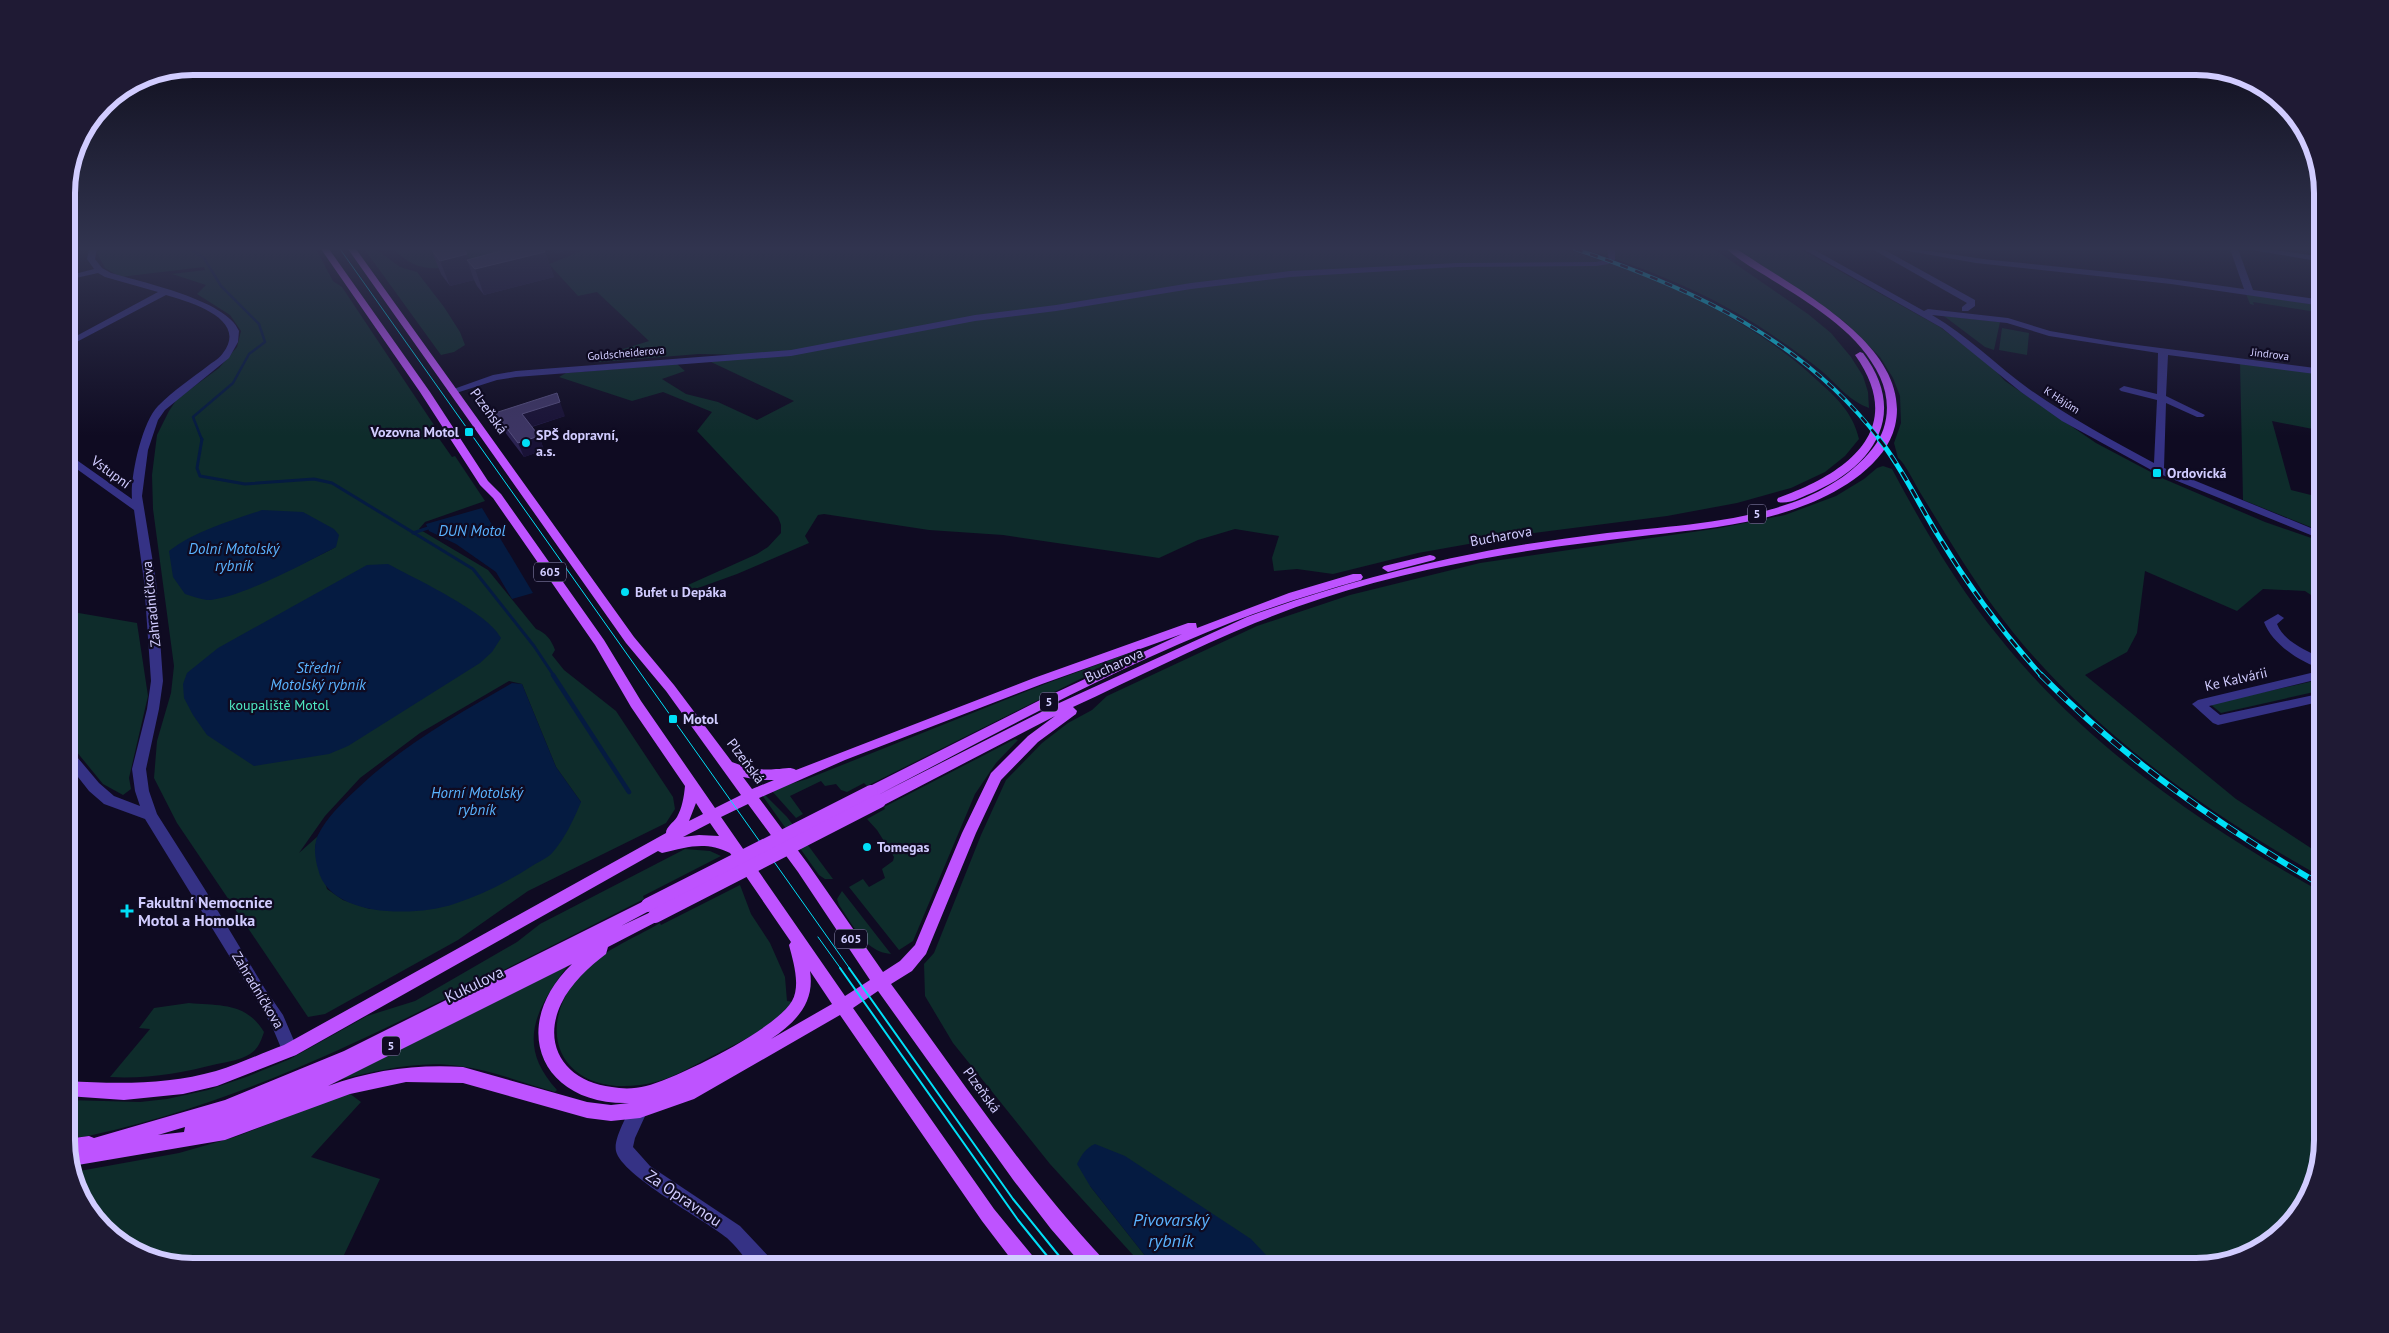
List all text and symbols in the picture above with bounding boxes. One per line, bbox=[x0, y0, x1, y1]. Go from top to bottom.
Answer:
street label: Goldscheiderova bbox=[587, 343, 665, 363]
street label: Jindrova bbox=[2249, 345, 2290, 363]
street label: K Hájům bbox=[2041, 383, 2083, 417]
street label: Plzeňská bbox=[466, 385, 512, 437]
place label: Vozovna Motol bbox=[370, 423, 460, 441]
marker: Vozovna Motol bbox=[463, 426, 475, 438]
place label: SPŠ dopravní, a.s. bbox=[536, 426, 618, 460]
marker: SPŠ dopravní, a.s. bbox=[520, 437, 532, 449]
street label: Vstupní bbox=[87, 451, 134, 492]
place label: Ordovická bbox=[2167, 464, 2227, 482]
marker: Ordovická bbox=[2151, 467, 2163, 479]
road number: 5 bbox=[1748, 504, 1766, 524]
water label: DUN Motol bbox=[438, 521, 506, 540]
street label: Bucharova bbox=[1469, 522, 1533, 550]
water label: Dolní Motolský rybník bbox=[189, 539, 281, 575]
street label: Zahradníčkova bbox=[138, 560, 164, 648]
road number: 605 bbox=[534, 562, 566, 582]
place label: Bufet u Depáka bbox=[635, 583, 726, 601]
marker: Bufet u Depáka bbox=[619, 586, 631, 598]
street label: Bucharova bbox=[1082, 644, 1146, 686]
water label: Střední Motolský rybník bbox=[270, 658, 367, 694]
street label: Ke Kalvárii bbox=[2203, 663, 2269, 695]
road number: 5 bbox=[1040, 692, 1058, 712]
park label: koupaliště Motol bbox=[229, 696, 329, 714]
place label: Motol bbox=[683, 710, 719, 728]
marker: Motol bbox=[667, 713, 679, 725]
street label: Plzeňská bbox=[723, 735, 769, 787]
water label: Horní Motolský rybník bbox=[431, 783, 524, 819]
place label: Tomegas bbox=[877, 838, 929, 856]
marker: Tomegas bbox=[861, 841, 873, 853]
place label: Fakultní Nemocnice Motol a Homolka bbox=[138, 892, 273, 930]
marker: Fakultní Nemocnice Motol a Homolka bbox=[120, 904, 134, 918]
road number: 605 bbox=[835, 930, 867, 949]
street label: Zahradníčkova bbox=[228, 948, 288, 1032]
street label: Kukulova bbox=[441, 961, 507, 1007]
road number: 5 bbox=[382, 1036, 400, 1056]
street label: Plzeňská bbox=[959, 1064, 1005, 1116]
street label: Za Opravnou bbox=[642, 1165, 726, 1231]
water label: Pivovarský rybník bbox=[1133, 1208, 1210, 1252]

